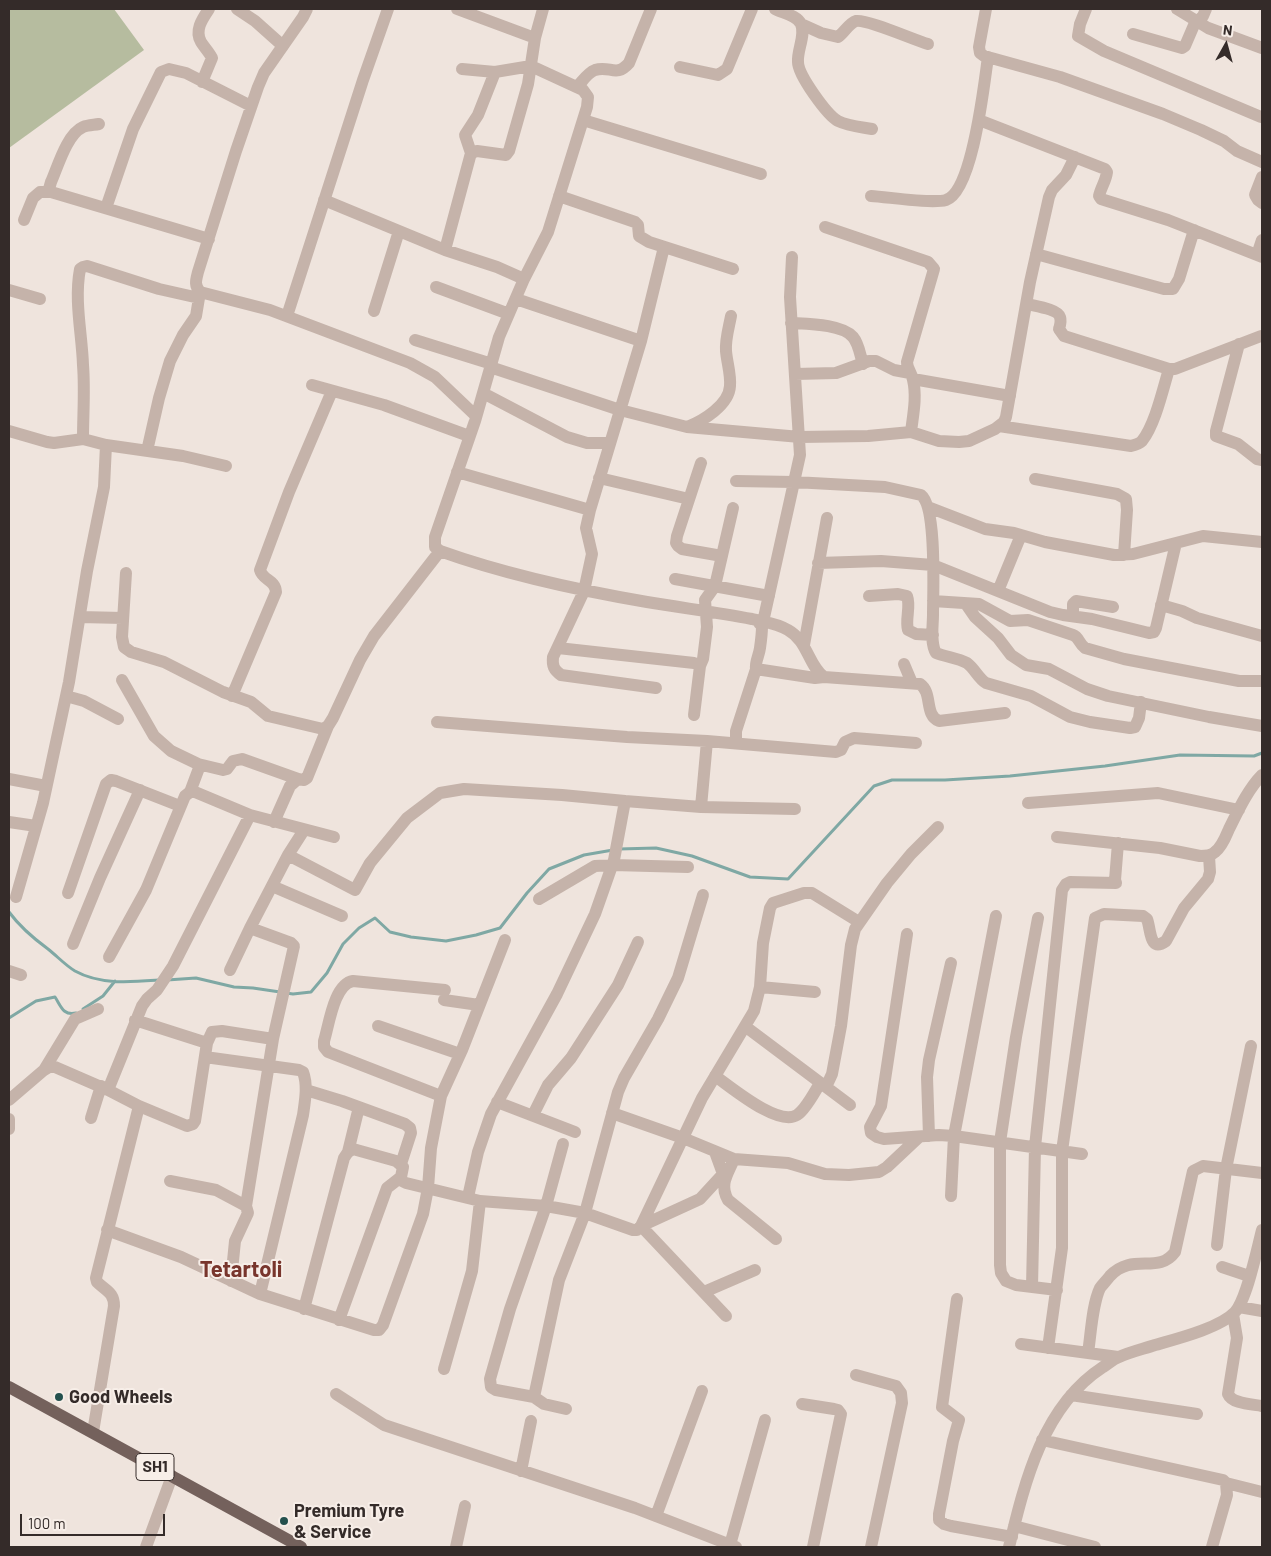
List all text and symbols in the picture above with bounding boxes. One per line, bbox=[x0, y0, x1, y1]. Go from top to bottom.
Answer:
north arrow bbox=[1201, 20, 1251, 70]
text: N bbox=[1222, 21, 1234, 39]
district label: Tetartoli bbox=[200, 1257, 282, 1283]
place label: Good Wheels bbox=[69, 1386, 172, 1408]
marker: Good Wheels bbox=[53, 1391, 65, 1403]
road number: SH1 bbox=[136, 1454, 174, 1480]
place label: Premium Tyre & Service bbox=[294, 1500, 404, 1542]
scale bar bbox=[22, 1504, 168, 1536]
text: 100 m bbox=[28, 1514, 66, 1532]
marker: Premium Tyre & Service bbox=[278, 1515, 290, 1527]

